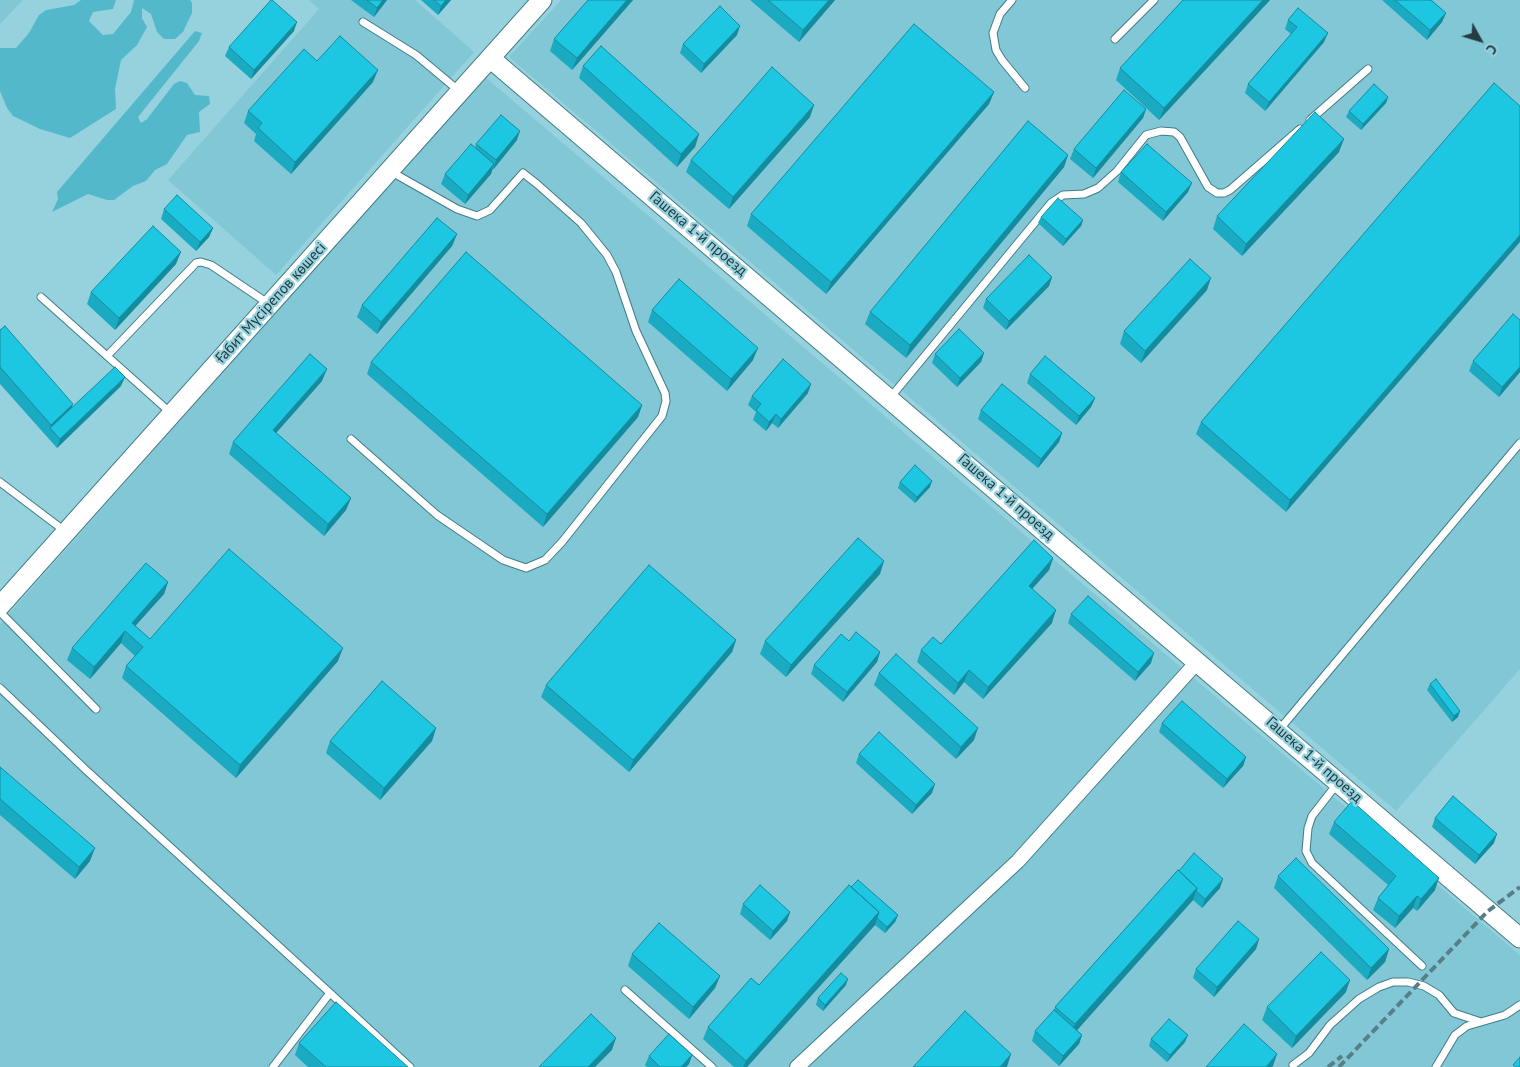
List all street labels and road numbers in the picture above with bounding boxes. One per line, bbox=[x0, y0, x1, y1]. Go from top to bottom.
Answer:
street label: Гашека 1-й проезд bbox=[645, 188, 751, 280]
street label: Ғабит Мүсірепов көшесі bbox=[212, 239, 330, 367]
street label: Гашека 1-й проезд bbox=[954, 450, 1058, 544]
street label: Гашека 1-й проезд bbox=[1262, 713, 1366, 807]

